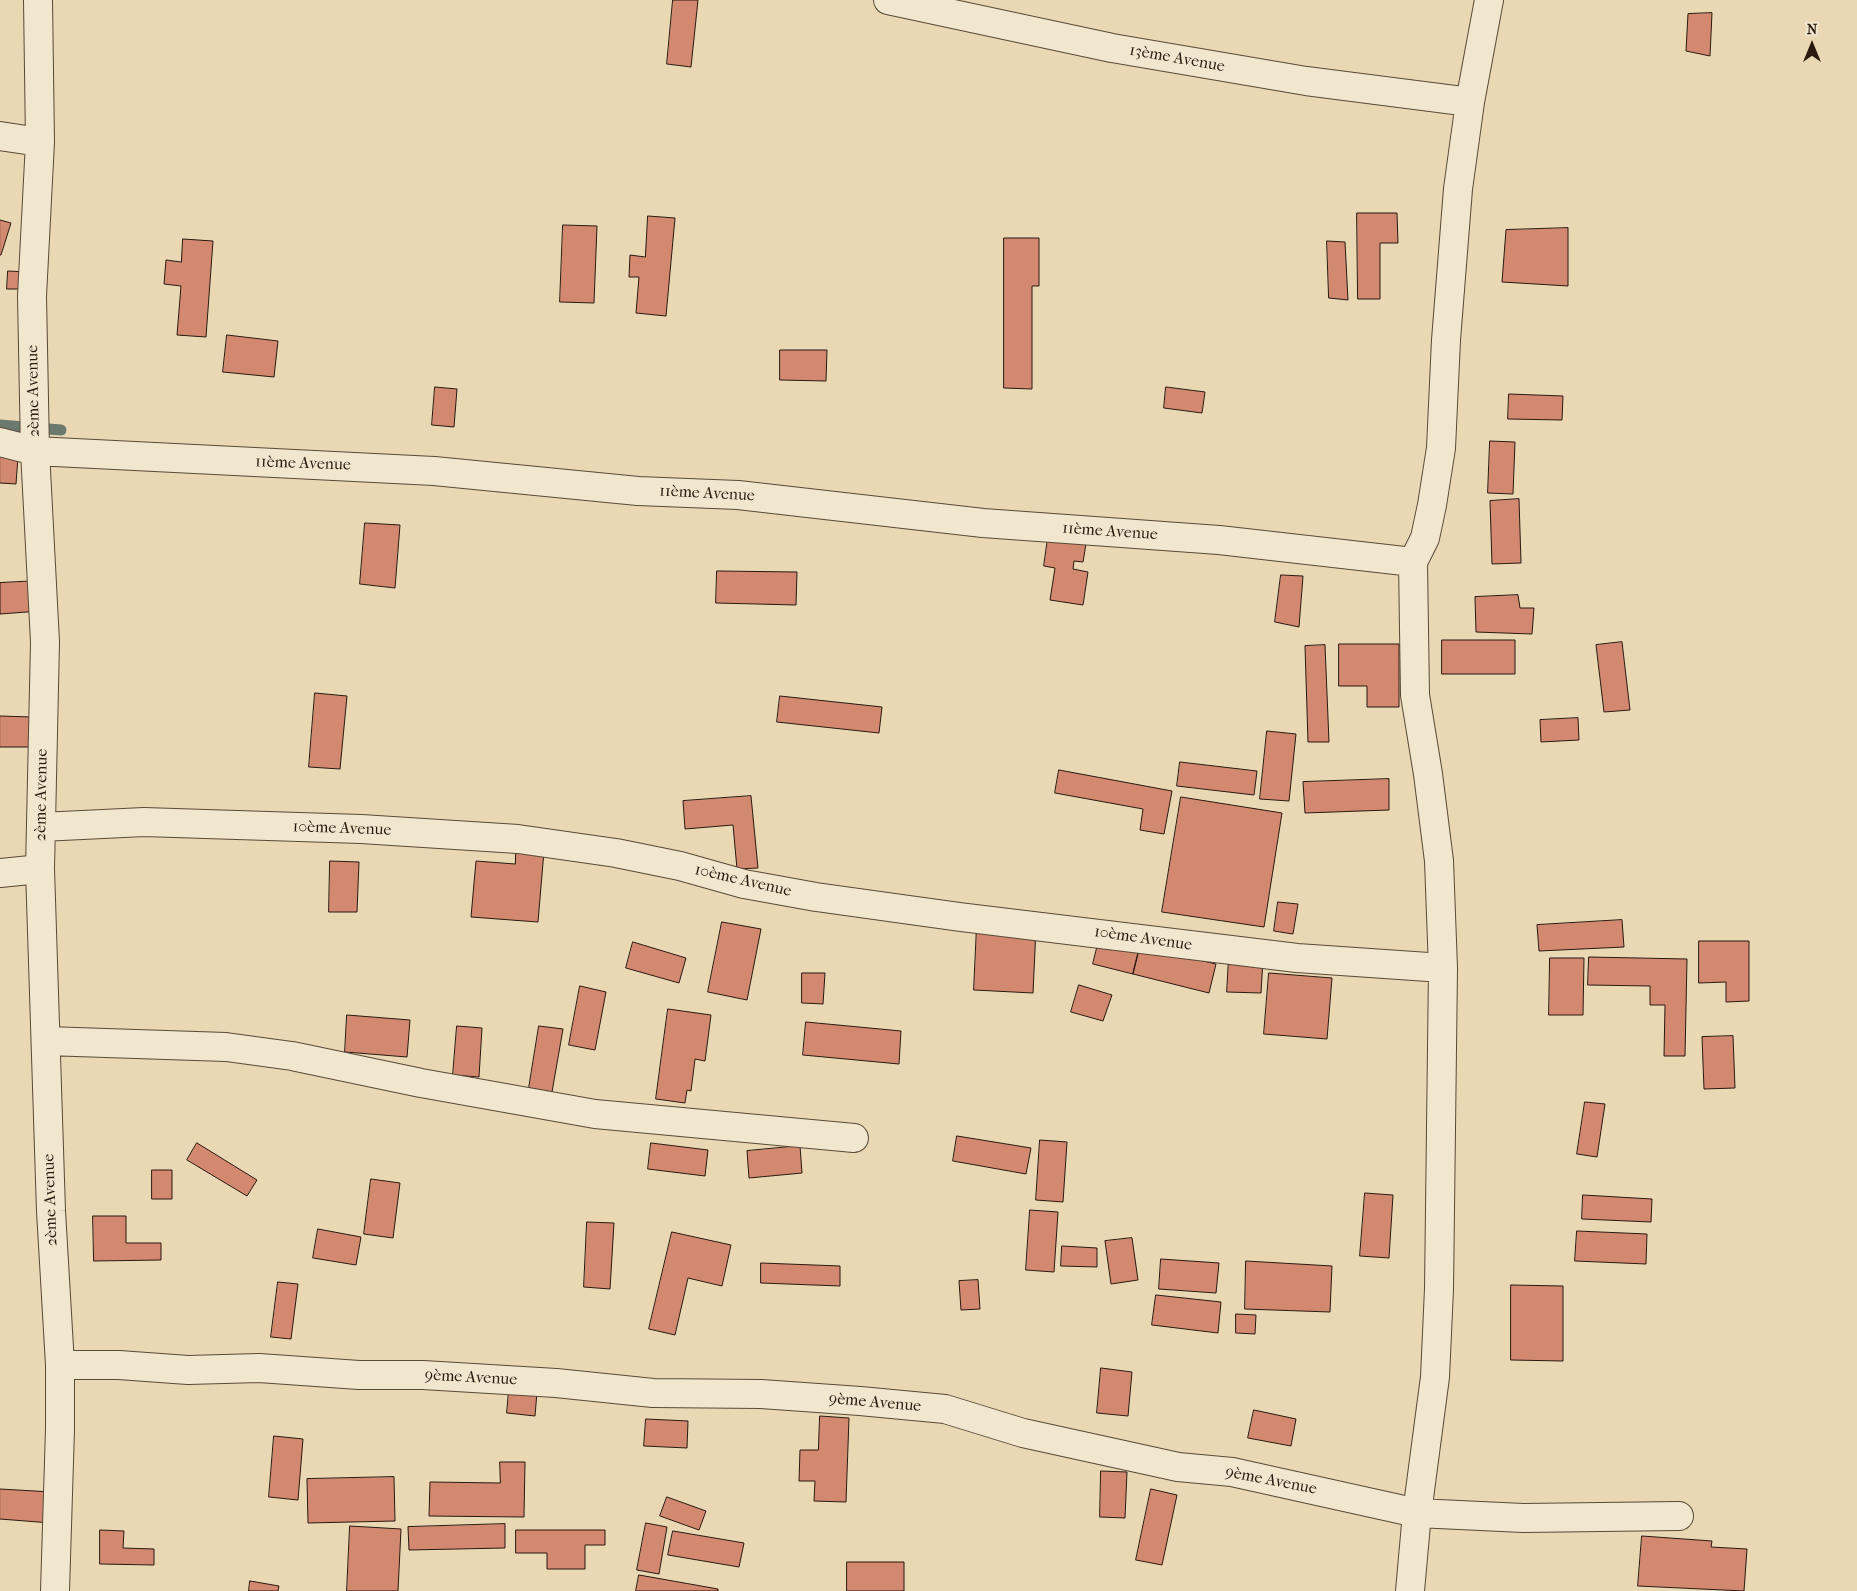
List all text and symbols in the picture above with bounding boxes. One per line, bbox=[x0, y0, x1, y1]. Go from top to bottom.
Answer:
north arrow bbox=[1787, 20, 1837, 70]
text: N bbox=[1807, 21, 1817, 38]
street label: 13ème Avenue bbox=[1128, 41, 1226, 77]
street label: 2ème Avenue bbox=[24, 345, 44, 437]
street label: 11ème Avenue bbox=[255, 453, 351, 475]
street label: 11ème Avenue bbox=[659, 482, 755, 506]
street label: 11ème Avenue bbox=[1062, 519, 1158, 545]
street label: 2ème Avenue bbox=[32, 749, 52, 841]
street label: 10ème Avenue bbox=[292, 818, 392, 840]
street label: 10ème Avenue bbox=[693, 861, 793, 901]
street label: 10ème Avenue bbox=[1093, 923, 1193, 955]
street label: 2ème Avenue bbox=[40, 1154, 62, 1246]
street label: 9ème Avenue bbox=[424, 1366, 518, 1390]
street label: 9ème Avenue bbox=[828, 1389, 922, 1417]
street label: 9ème Avenue bbox=[1224, 1463, 1318, 1499]

